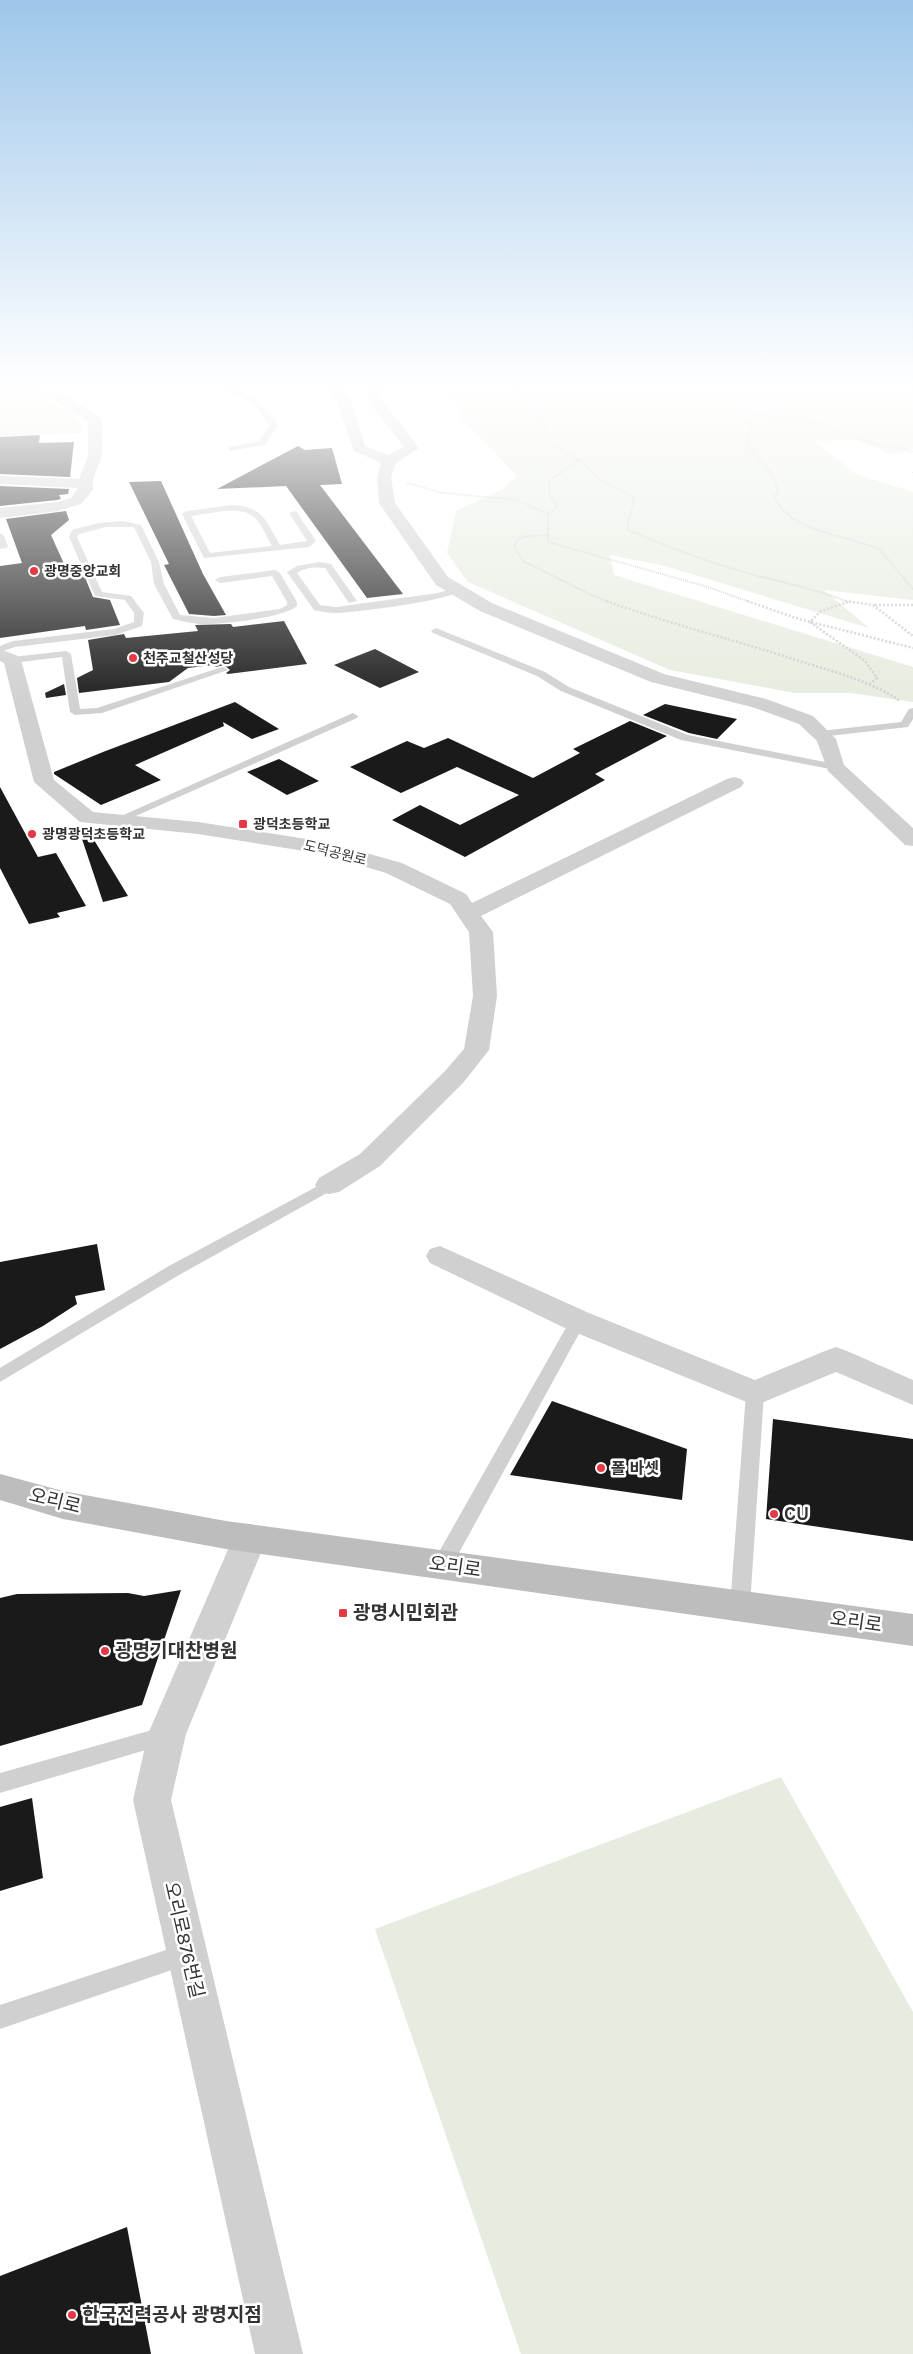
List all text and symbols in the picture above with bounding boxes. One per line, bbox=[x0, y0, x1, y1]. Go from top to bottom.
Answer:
place label: 광명중앙교회 bbox=[44, 563, 121, 580]
marker: 광명중앙교회 bbox=[28, 565, 40, 577]
place label: 천주교철산성당 bbox=[143, 650, 233, 667]
marker: 천주교철산성당 bbox=[127, 652, 139, 664]
place label: 광덕초등학교 bbox=[253, 816, 330, 833]
marker: 광덕초등학교 bbox=[237, 818, 249, 830]
place label: 광명광덕초등학교 bbox=[42, 826, 145, 843]
marker: 광명광덕초등학교 bbox=[26, 828, 38, 840]
street label: 도덕공원로 bbox=[302, 837, 368, 869]
place label: 폴 바셋 bbox=[611, 1459, 659, 1478]
marker: 폴 바셋 bbox=[595, 1462, 607, 1474]
street label: 오리로 bbox=[27, 1484, 83, 1518]
place label: CU bbox=[784, 1503, 809, 1525]
marker: CU bbox=[768, 1508, 780, 1520]
street label: 오리로 bbox=[427, 1552, 483, 1582]
place label: 광명시민회관 bbox=[353, 1602, 458, 1624]
marker: 광명시민회관 bbox=[337, 1607, 349, 1619]
street label: 오리로 bbox=[828, 1607, 884, 1637]
place label: 광명기대찬병원 bbox=[115, 1640, 237, 1662]
marker: 광명기대찬병원 bbox=[99, 1645, 111, 1657]
street label: 오리로876번길 bbox=[160, 1880, 208, 2000]
place label: 한국전력공사 광명지점 bbox=[82, 2304, 262, 2326]
marker: 한국전력공사 광명지점 bbox=[66, 2309, 78, 2321]

